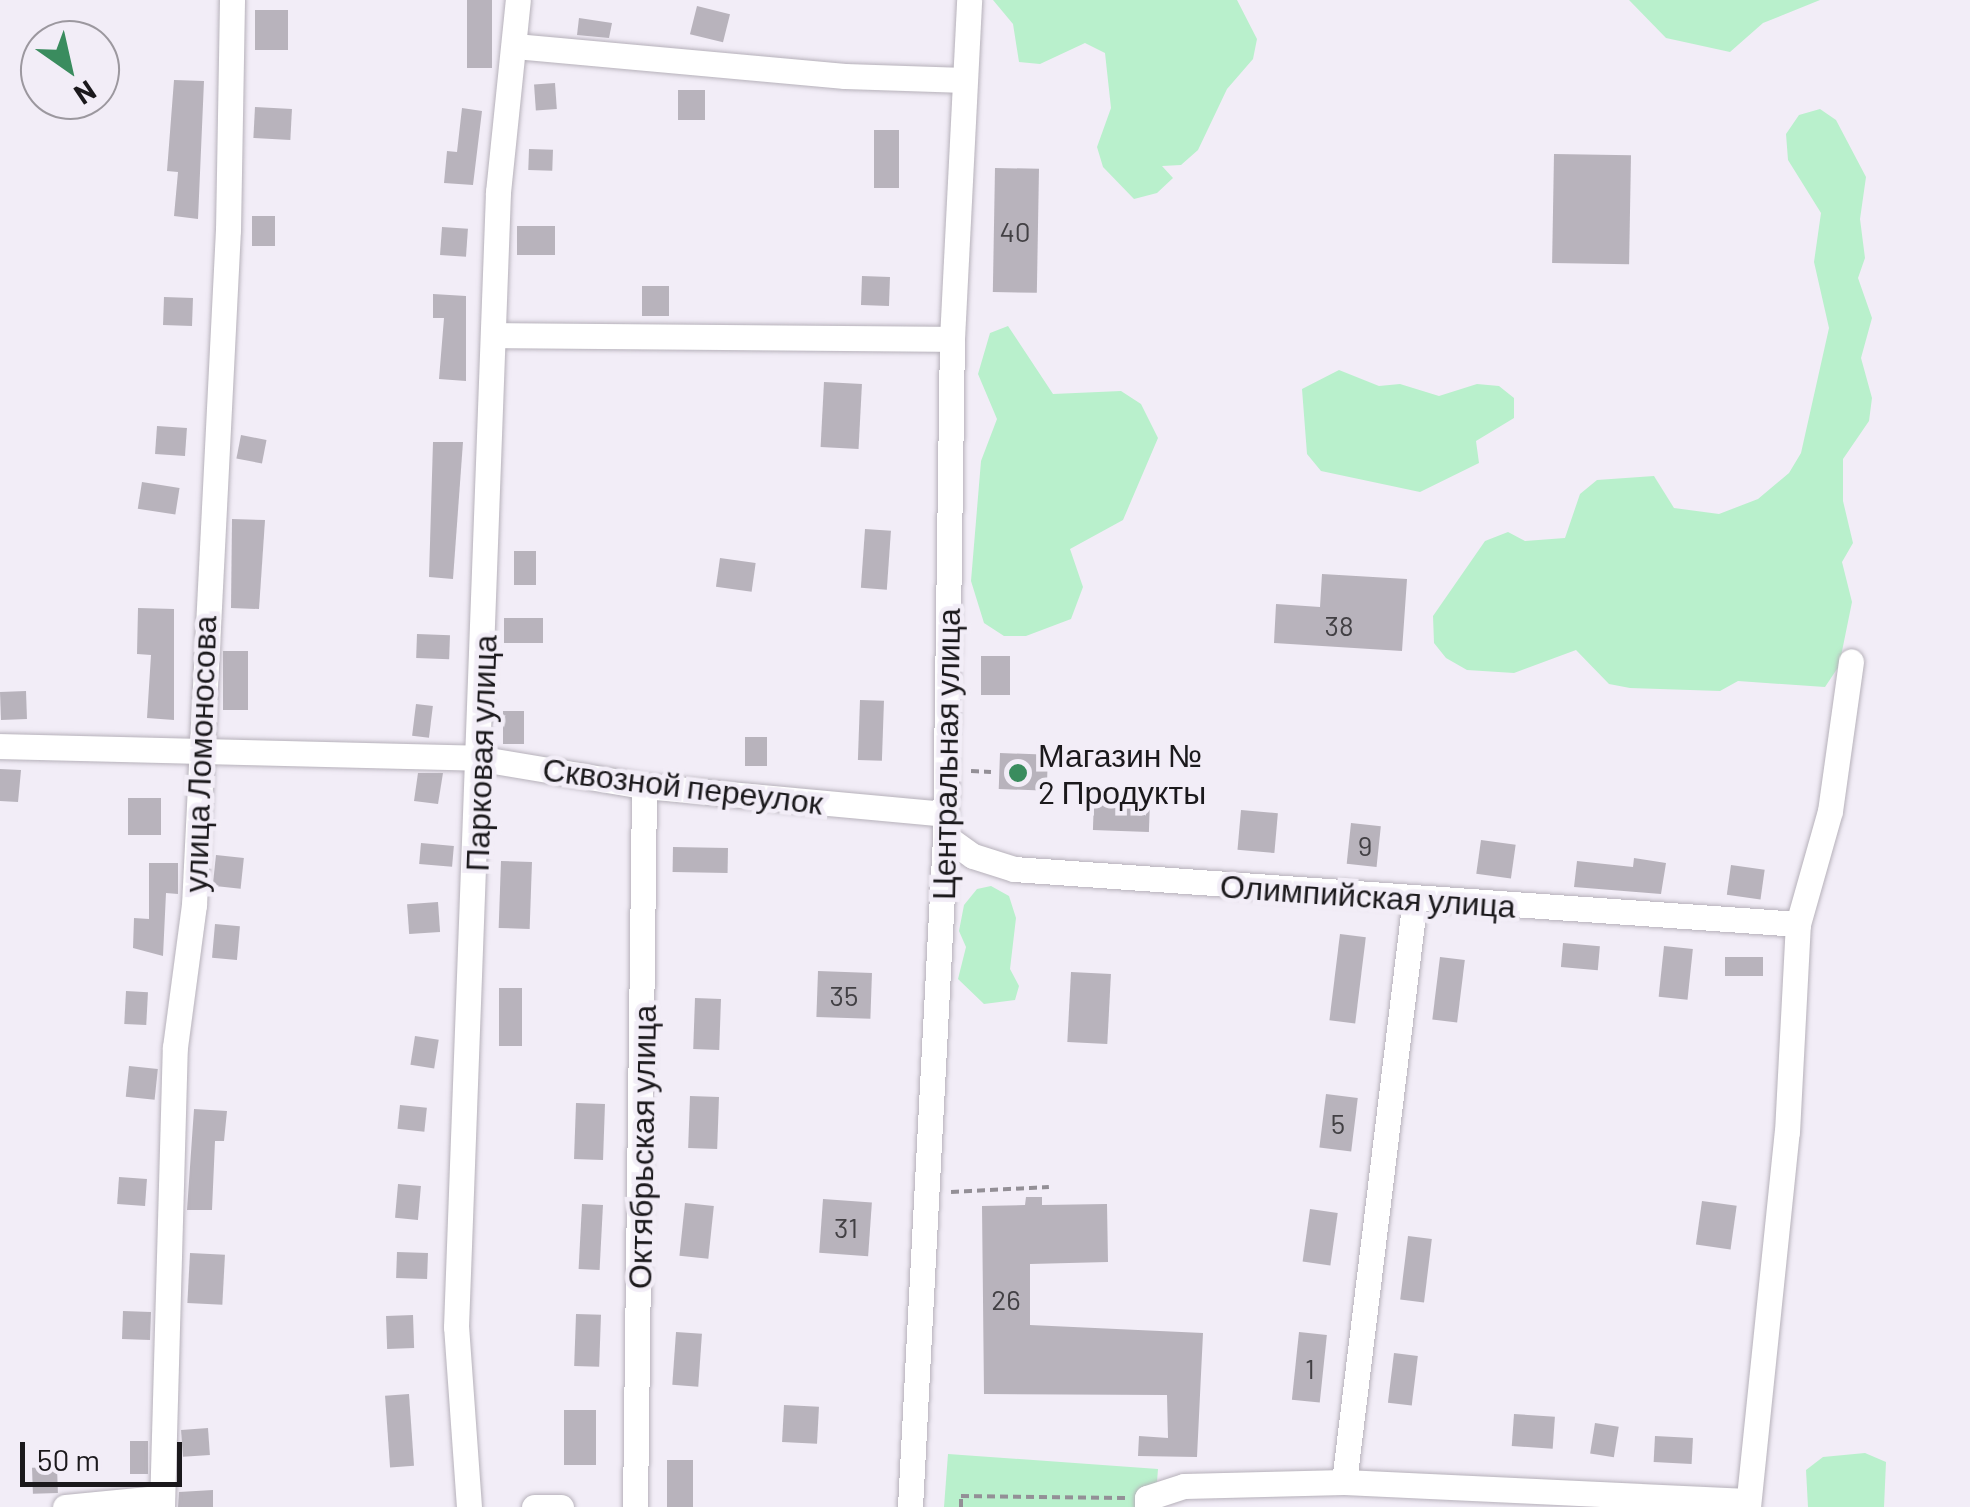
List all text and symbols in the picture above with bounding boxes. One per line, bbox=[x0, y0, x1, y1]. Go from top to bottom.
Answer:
north arrow bbox=[20, 20, 120, 120]
text: N bbox=[68, 74, 103, 113]
house number: 40 bbox=[999, 214, 1031, 248]
street label: Центральная улица bbox=[923, 608, 967, 900]
house number: 38 bbox=[1324, 608, 1354, 642]
street label: улица Ломоносова bbox=[175, 615, 223, 893]
street label: Парковая улица bbox=[457, 634, 503, 872]
place label: Магазин № 2 Продукты bbox=[1038, 736, 1206, 811]
street label: Сквозной переулок bbox=[541, 749, 825, 821]
marker: Магазин № 2 Продукты bbox=[1007, 762, 1029, 784]
house number: 9 bbox=[1358, 828, 1372, 862]
street label: Олимпийская улица bbox=[1219, 866, 1517, 924]
house number: 35 bbox=[830, 978, 858, 1012]
street label: Октябрьская улица bbox=[619, 1005, 663, 1289]
house number: 5 bbox=[1331, 1106, 1345, 1140]
house number: 31 bbox=[834, 1210, 858, 1244]
house number: 26 bbox=[991, 1282, 1021, 1316]
house number: 1 bbox=[1305, 1351, 1315, 1385]
scale bar bbox=[25, 1422, 188, 1484]
text: 50 m bbox=[37, 1441, 100, 1477]

